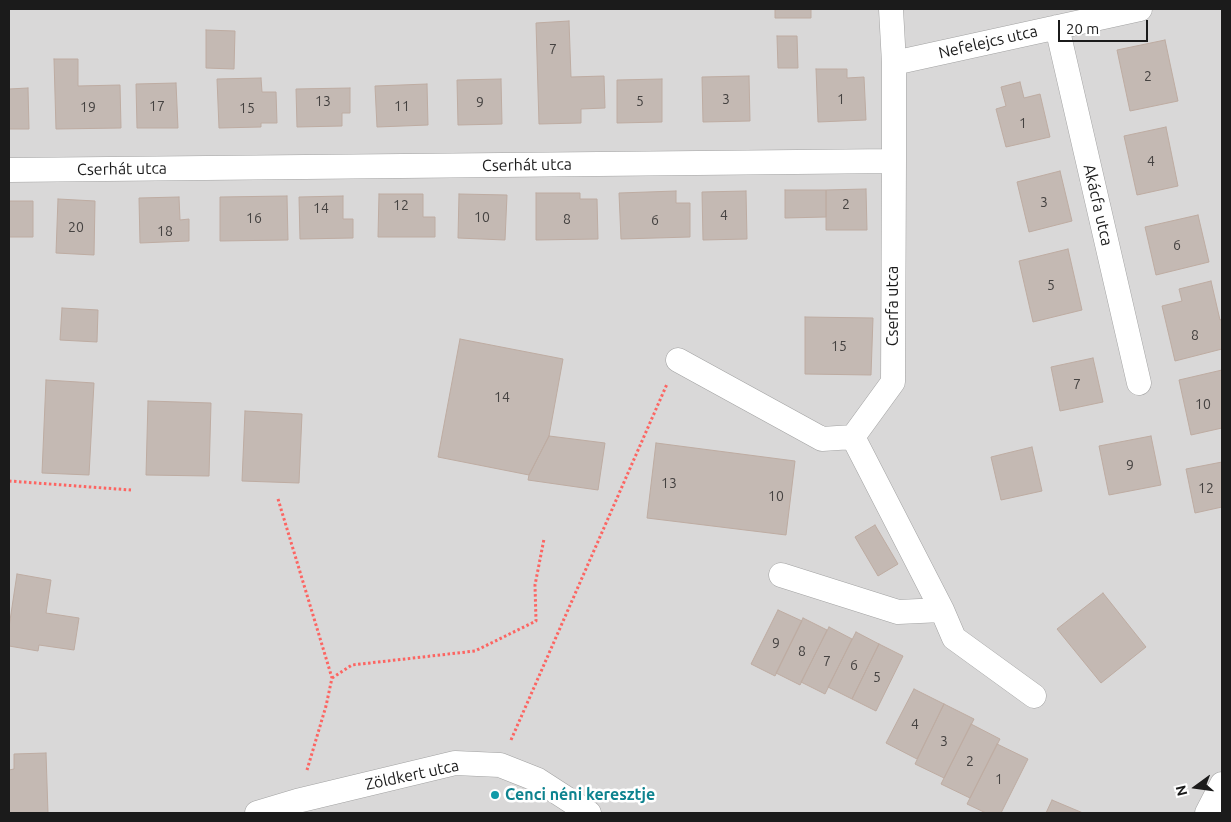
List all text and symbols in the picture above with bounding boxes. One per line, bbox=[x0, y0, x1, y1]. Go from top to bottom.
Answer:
scale bar bbox=[1061, 10, 1151, 42]
text: 20 m bbox=[1066, 20, 1099, 37]
street label: Nefelejcs utca bbox=[937, 21, 1039, 63]
house number: 7 bbox=[549, 41, 557, 57]
house number: 2 bbox=[1144, 68, 1152, 84]
house number: 3 bbox=[722, 91, 730, 107]
house number: 1 bbox=[837, 91, 845, 107]
house number: 13 bbox=[315, 93, 331, 109]
house number: 5 bbox=[636, 93, 644, 109]
house number: 9 bbox=[476, 94, 484, 110]
house number: 17 bbox=[149, 98, 165, 114]
house number: 11 bbox=[394, 98, 410, 114]
house number: 19 bbox=[80, 99, 96, 115]
house number: 15 bbox=[239, 100, 255, 116]
house number: 1 bbox=[1019, 115, 1027, 131]
house number: 4 bbox=[1147, 153, 1155, 169]
street label: Cserhát utca bbox=[482, 155, 572, 175]
street label: Cserhát utca bbox=[77, 159, 167, 179]
street label: Akácfa utca bbox=[1079, 162, 1117, 248]
house number: 3 bbox=[1040, 194, 1048, 210]
house number: 2 bbox=[842, 196, 850, 212]
house number: 12 bbox=[393, 197, 409, 213]
house number: 14 bbox=[313, 200, 329, 216]
house number: 4 bbox=[720, 207, 728, 223]
house number: 10 bbox=[474, 209, 490, 225]
house number: 16 bbox=[246, 210, 262, 226]
house number: 8 bbox=[563, 211, 571, 227]
house number: 6 bbox=[651, 212, 659, 228]
house number: 20 bbox=[68, 219, 84, 235]
house number: 18 bbox=[157, 223, 173, 239]
house number: 6 bbox=[1173, 237, 1181, 253]
street label: Cserfa utca bbox=[883, 266, 903, 346]
house number: 5 bbox=[1047, 277, 1055, 293]
house number: 8 bbox=[1191, 327, 1199, 343]
house number: 15 bbox=[831, 338, 847, 354]
house number: 7 bbox=[1073, 376, 1081, 392]
house number: 14 bbox=[494, 389, 510, 405]
house number: 10 bbox=[1195, 396, 1211, 412]
house number: 9 bbox=[1126, 457, 1134, 473]
house number: 13 bbox=[661, 475, 677, 491]
house number: 12 bbox=[1198, 480, 1214, 496]
house number: 10 bbox=[768, 488, 784, 504]
house number: 9 bbox=[772, 635, 780, 651]
house number: 8 bbox=[798, 643, 806, 659]
house number: 7 bbox=[823, 653, 831, 669]
house number: 6 bbox=[850, 657, 858, 673]
house number: 5 bbox=[873, 669, 881, 685]
house number: 4 bbox=[911, 716, 919, 732]
house number: 3 bbox=[940, 733, 948, 749]
house number: 2 bbox=[966, 753, 974, 769]
street label: Zöldkert utca bbox=[363, 756, 461, 794]
north arrow bbox=[1171, 762, 1221, 812]
house number: 1 bbox=[995, 771, 1003, 787]
text: N bbox=[1172, 784, 1190, 798]
place label: Cenci néni keresztje bbox=[505, 785, 655, 805]
marker: Cenci néni keresztje bbox=[489, 789, 501, 801]

